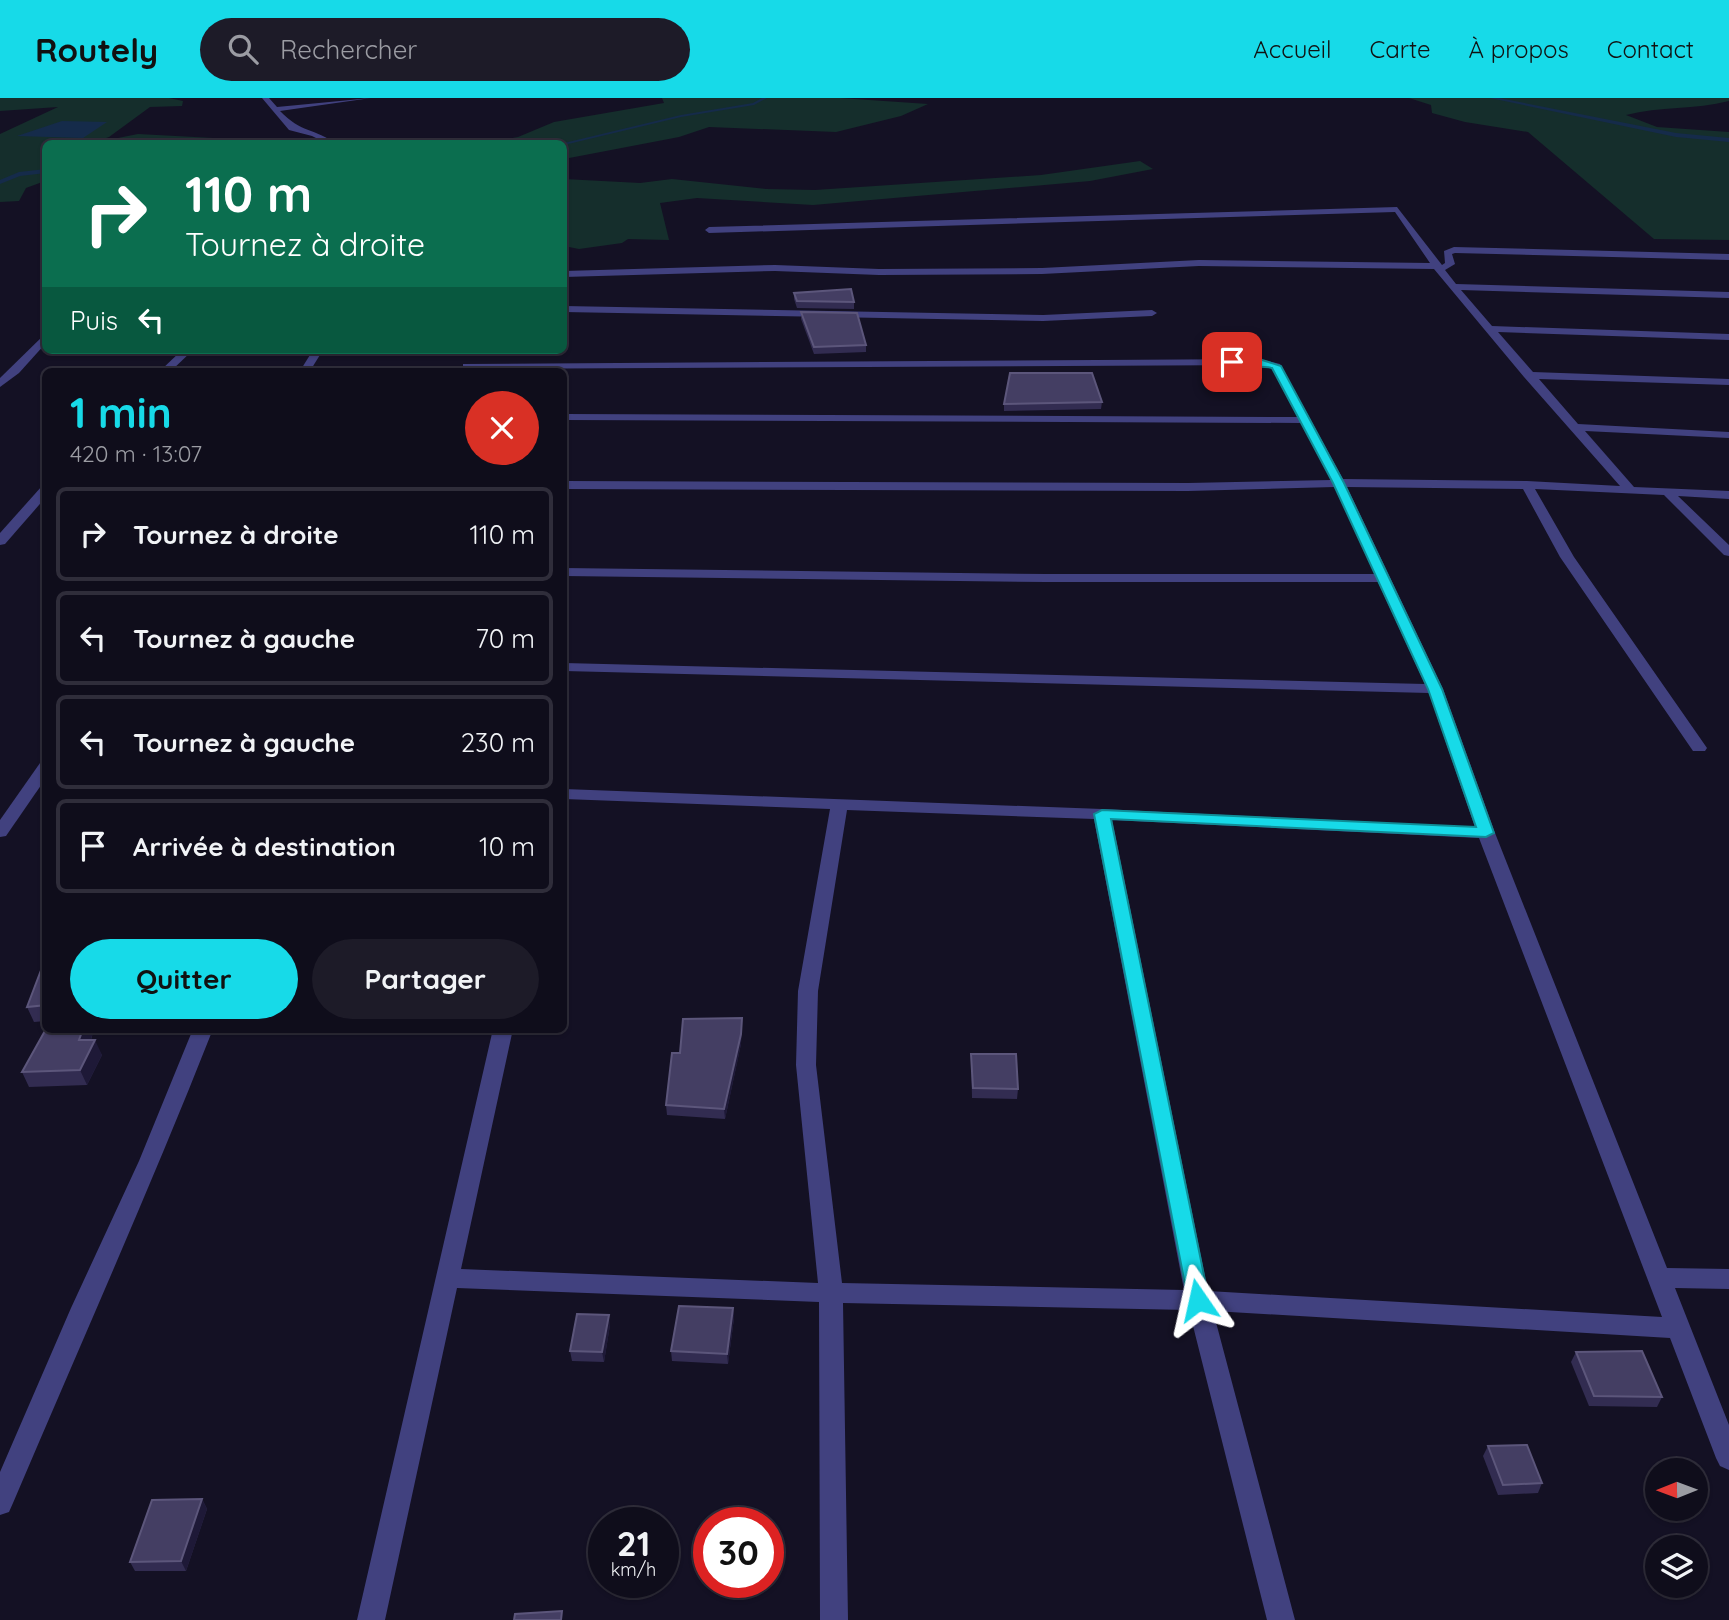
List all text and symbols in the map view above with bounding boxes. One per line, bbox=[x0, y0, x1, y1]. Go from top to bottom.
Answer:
search box bbox=[200, 18, 690, 81]
text: Routely bbox=[35, 29, 158, 70]
icon: search bbox=[224, 30, 262, 68]
text: Rechercher bbox=[280, 33, 417, 66]
text: Accueil bbox=[1253, 34, 1332, 64]
text: Carte bbox=[1370, 34, 1431, 64]
text: À propos bbox=[1469, 34, 1569, 64]
text: Contact bbox=[1607, 34, 1694, 64]
text: 110 m bbox=[185, 163, 312, 224]
icon: right bbox=[70, 168, 161, 259]
text: Tournez à droite bbox=[185, 224, 425, 264]
icon: left bbox=[132, 301, 170, 339]
text: Puis bbox=[70, 304, 118, 337]
pin bbox=[1202, 332, 1262, 392]
icon: arrive bbox=[1213, 343, 1251, 381]
text: 1 min bbox=[70, 386, 172, 439]
button: close bbox=[465, 391, 539, 465]
text: 420 m · 13:07 bbox=[70, 439, 202, 468]
icon: right bbox=[74, 515, 112, 553]
text: Tournez à droite bbox=[133, 518, 338, 551]
text: 110 m bbox=[469, 518, 535, 551]
icon: left bbox=[74, 619, 112, 657]
text: Tournez à gauche bbox=[133, 622, 355, 655]
text: 70 m bbox=[475, 622, 535, 655]
icon: left bbox=[74, 723, 112, 761]
text: Tournez à gauche bbox=[133, 726, 355, 759]
text: 230 m bbox=[461, 726, 535, 759]
icon: arrive bbox=[74, 827, 112, 865]
text: Arrivée à destination bbox=[133, 830, 396, 863]
text: 10 m bbox=[479, 830, 535, 863]
button: Quitter bbox=[70, 939, 298, 1019]
button: Partager bbox=[312, 939, 539, 1019]
position arrow bbox=[1161, 1263, 1235, 1337]
north arrow bbox=[1645, 1458, 1708, 1521]
map controls bbox=[1645, 1458, 1708, 1598]
speed limit sign: 30 bbox=[693, 1507, 784, 1598]
text: 21 bbox=[617, 1521, 650, 1565]
button: layers bbox=[1645, 1535, 1708, 1598]
text: km/h bbox=[611, 1558, 656, 1581]

